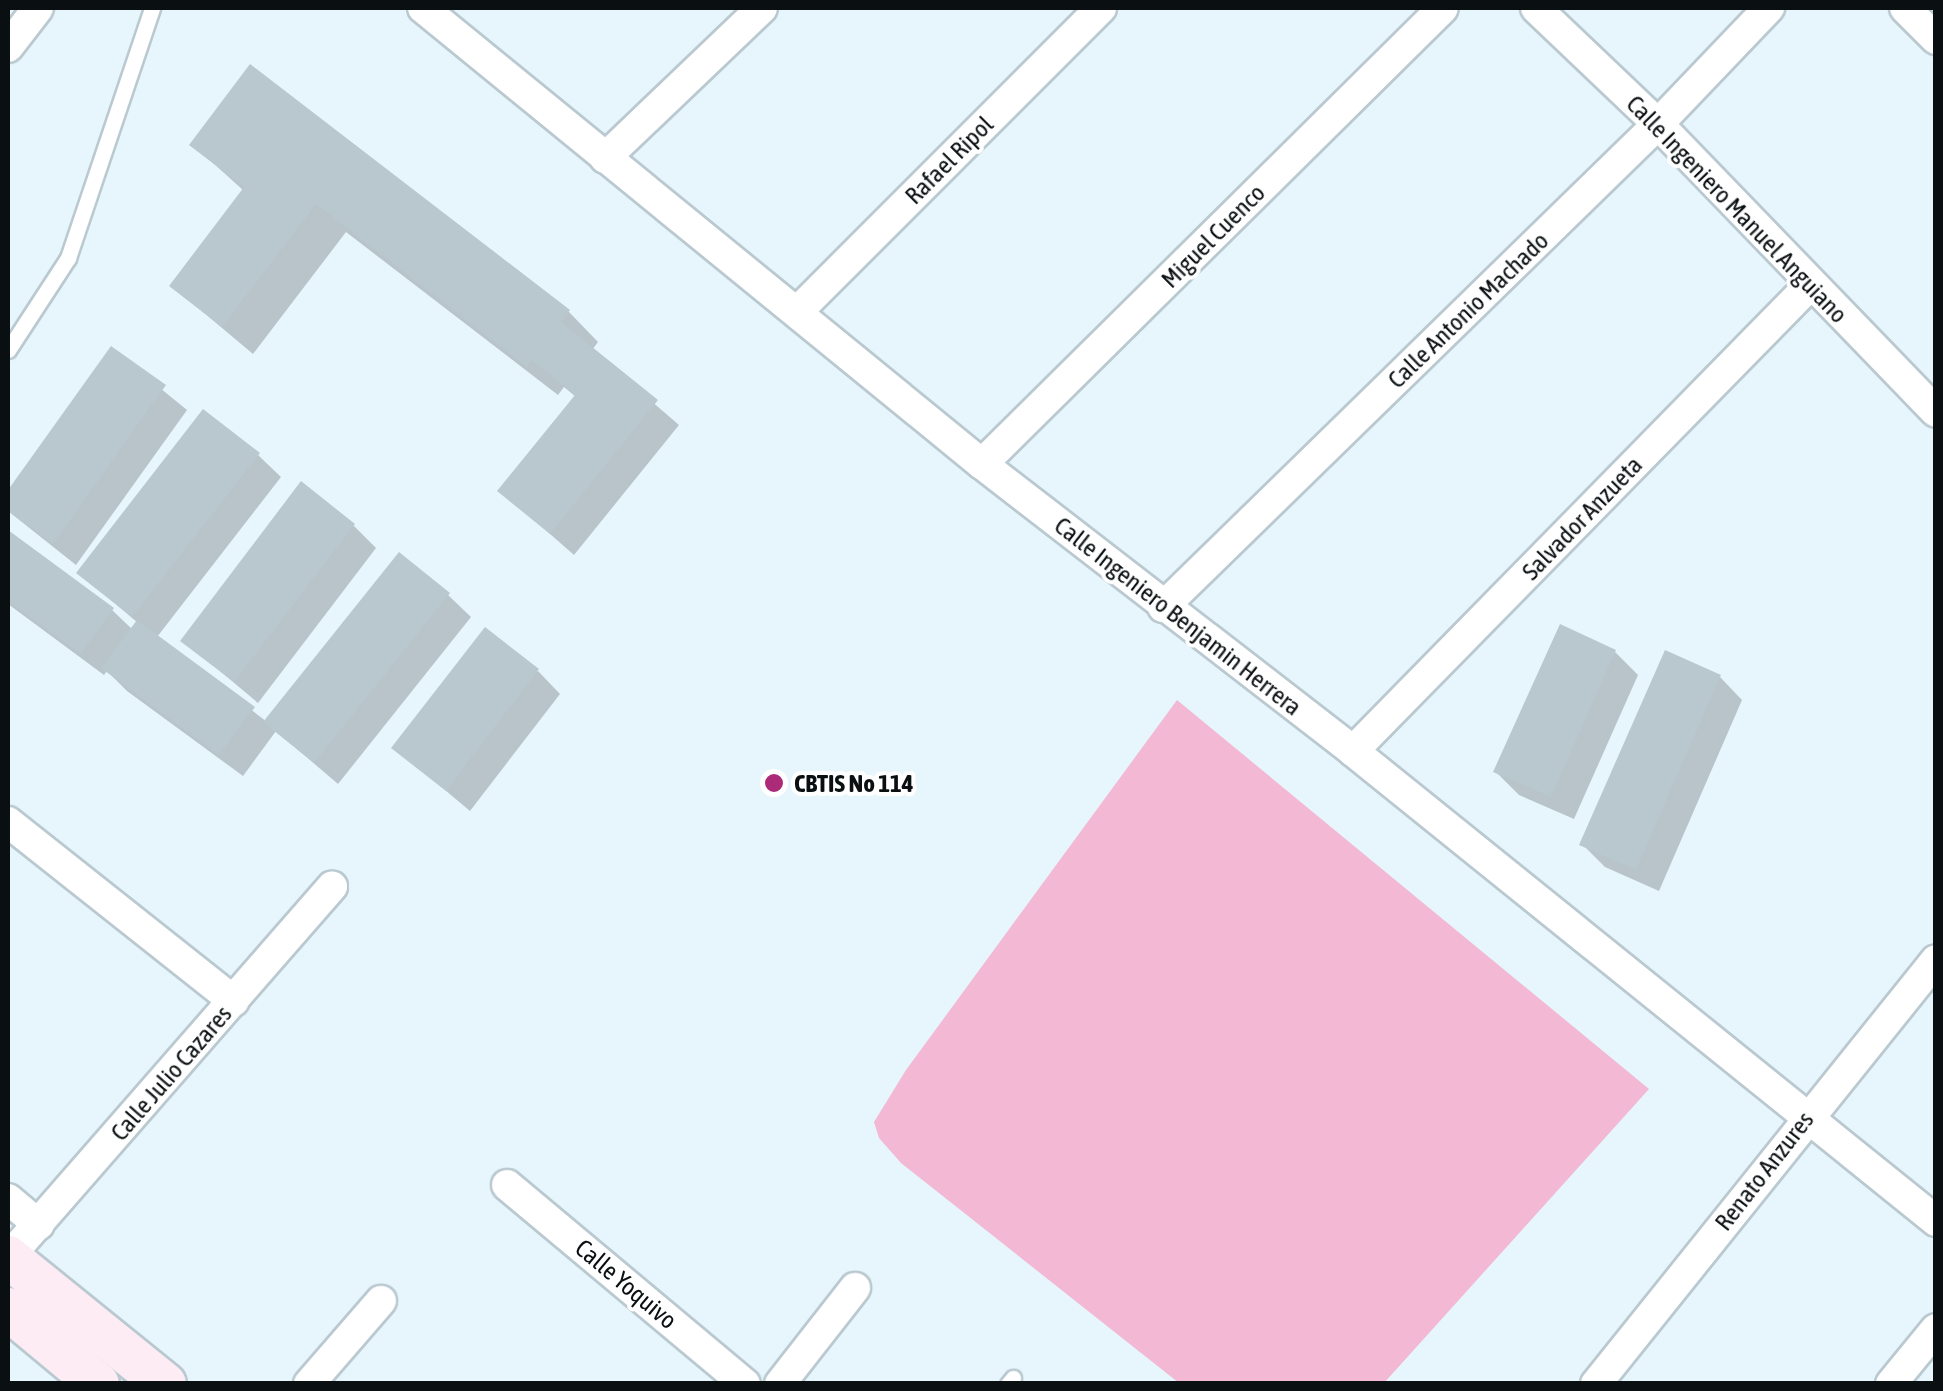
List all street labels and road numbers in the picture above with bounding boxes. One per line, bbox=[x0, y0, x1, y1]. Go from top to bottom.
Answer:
street label: Calle Ingeniero Manuel Anguiano bbox=[1620, 89, 1854, 329]
street label: Rafael Ripol bbox=[899, 110, 999, 210]
street label: Miguel Cuenco bbox=[1155, 178, 1271, 294]
street label: Calle Antonio Machado bbox=[1381, 226, 1555, 394]
street label: Salvador Anzueta bbox=[1516, 450, 1648, 586]
street label: Calle Ingeniero Benjamin Herrera bbox=[1049, 510, 1307, 722]
street label: Calle Julio Cazares bbox=[104, 999, 238, 1147]
street label: Renato Anzures bbox=[1708, 1106, 1820, 1236]
street label: Calle Yoquivo bbox=[569, 1233, 683, 1335]

